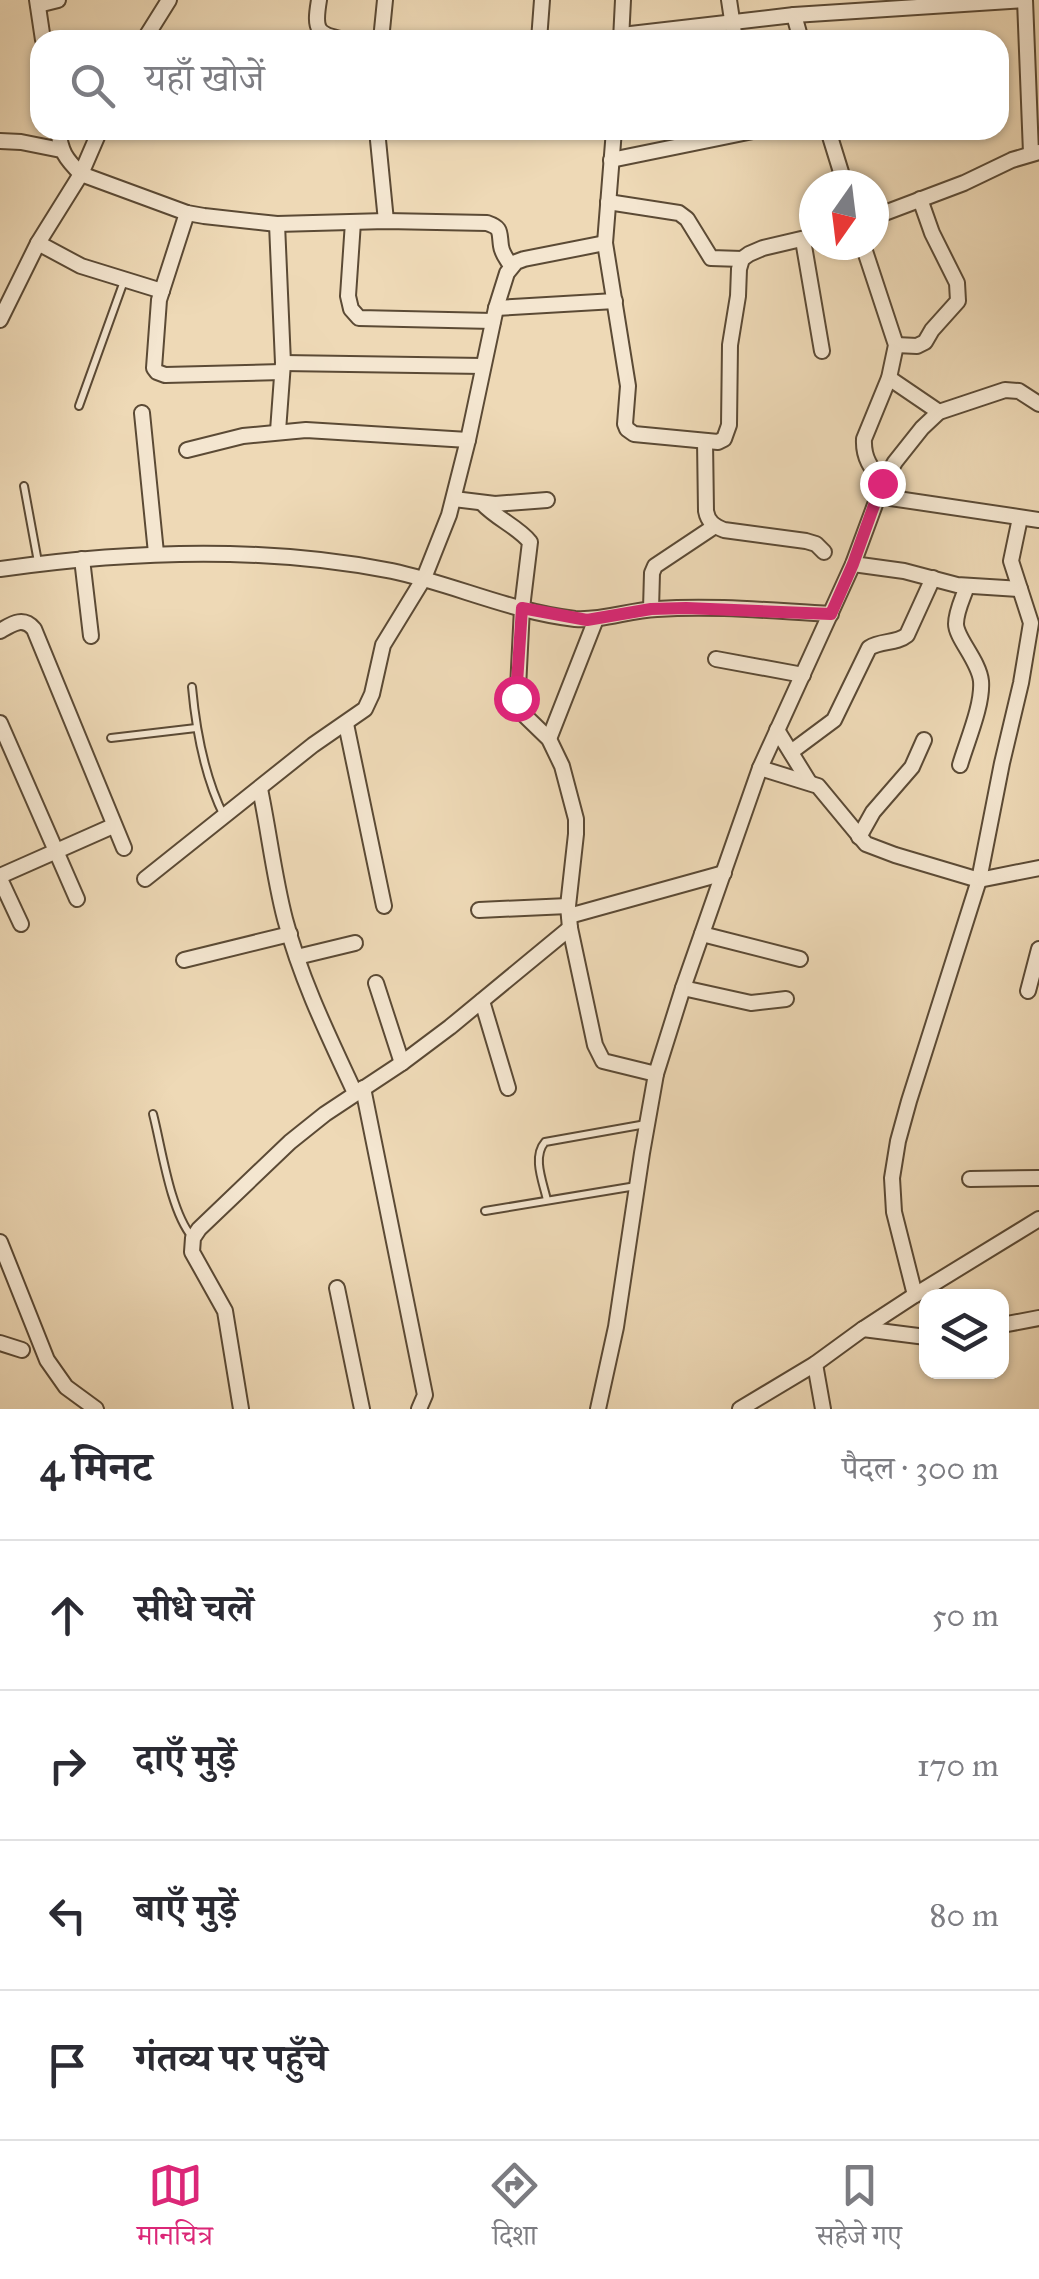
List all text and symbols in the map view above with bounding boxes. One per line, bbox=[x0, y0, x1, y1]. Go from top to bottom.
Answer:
search box bbox=[30, 30, 1009, 140]
text: यहाँ खोजें bbox=[145, 55, 264, 101]
icon: search bbox=[65, 58, 120, 113]
north arrow bbox=[799, 170, 889, 260]
route end bbox=[860, 461, 906, 507]
route start bbox=[494, 676, 540, 722]
map controls bbox=[919, 1289, 1009, 1379]
button: layers bbox=[919, 1289, 1009, 1379]
text: 4 मिनट bbox=[40, 1441, 152, 1493]
text: पैदल · 300 m bbox=[842, 1449, 999, 1488]
text: सीधे चलें bbox=[135, 1585, 253, 1631]
icon: ahead bbox=[40, 1588, 95, 1643]
text: 50 m bbox=[932, 1596, 999, 1635]
text: दाएँ मुड़ें bbox=[135, 1735, 236, 1781]
icon: right bbox=[40, 1738, 95, 1793]
text: 170 m bbox=[917, 1746, 999, 1785]
text: बाएँ मुड़ें bbox=[135, 1885, 237, 1931]
icon: left bbox=[40, 1888, 95, 1943]
text: 80 m bbox=[930, 1896, 999, 1935]
text: गंतव्य पर पहुँचे bbox=[135, 2035, 327, 2081]
icon: arrive bbox=[40, 2038, 95, 2093]
tab: मानचित्र bbox=[137, 2158, 213, 2263]
tab: दिशा bbox=[487, 2158, 542, 2263]
tab: सहेजे गए bbox=[816, 2158, 902, 2263]

